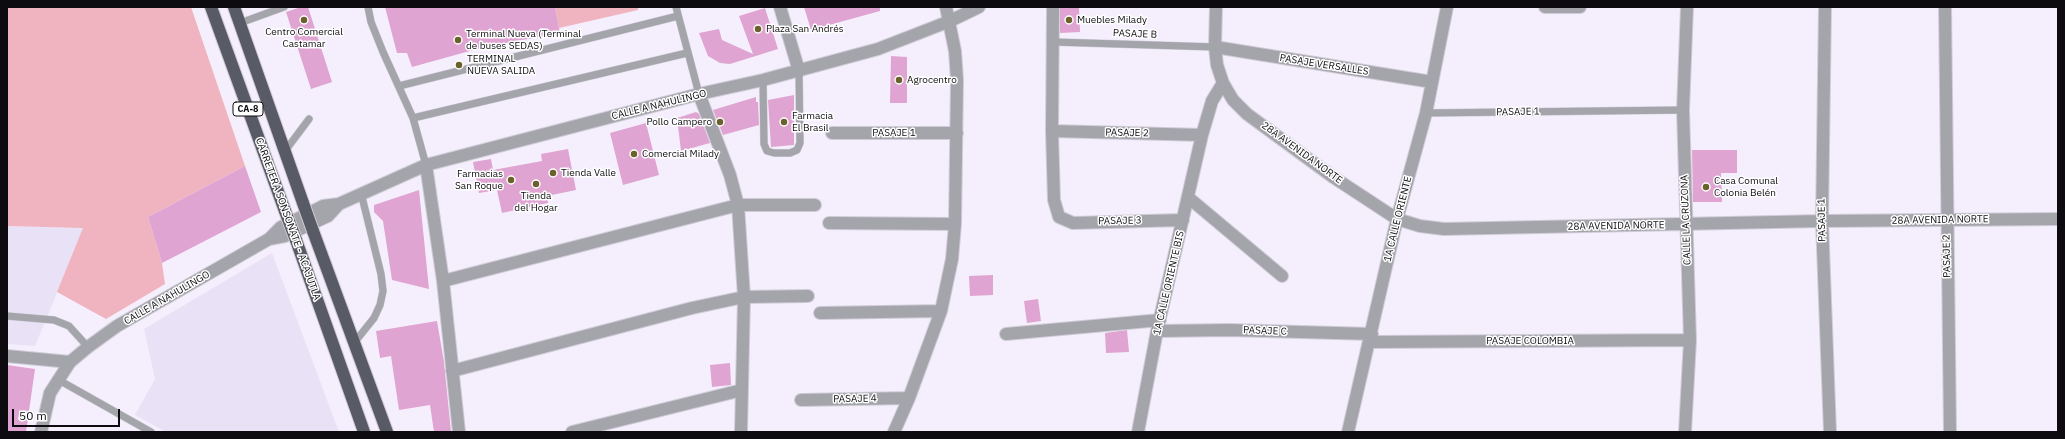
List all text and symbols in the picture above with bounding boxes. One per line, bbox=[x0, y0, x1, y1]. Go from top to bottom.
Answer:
place label: Muebles Milady bbox=[1077, 14, 1147, 26]
marker: Centro Comercial Castamar bbox=[299, 15, 309, 25]
marker: Muebles Milady bbox=[1064, 15, 1074, 25]
place label: Plaza San Andrés bbox=[766, 23, 844, 35]
marker: Plaza San Andrés bbox=[753, 24, 763, 34]
place label: Centro Comercial Castamar bbox=[265, 26, 343, 50]
street label: PASAJE B bbox=[1113, 27, 1157, 41]
place label: Terminal Nueva (Terminal de buses SEDAS) bbox=[466, 28, 581, 52]
marker: Terminal Nueva (Terminal de buses SEDAS) bbox=[453, 35, 463, 45]
street label: PASAJE VERSALLES bbox=[1279, 52, 1369, 78]
place label: TERMINAL NUEVA SALIDA bbox=[467, 53, 535, 76]
marker: TERMINAL NUEVA SALIDA bbox=[454, 60, 464, 70]
place label: Agrocentro bbox=[907, 74, 957, 86]
marker: Agrocentro bbox=[894, 75, 904, 85]
street label: CALLE A NAHULINGO bbox=[610, 87, 708, 123]
road number: CA-8 bbox=[233, 102, 263, 116]
street label: PASAJE 1 bbox=[1496, 106, 1540, 118]
place label: Farmacia El Brasil bbox=[792, 110, 833, 134]
place label: Pollo Campero bbox=[646, 116, 712, 128]
marker: Pollo Campero bbox=[715, 117, 725, 127]
marker: Farmacia El Brasil bbox=[779, 117, 789, 127]
street label: 28A AVENIDA NORTE bbox=[1259, 120, 1345, 186]
street label: PASAJE 1 bbox=[872, 127, 916, 139]
street label: PASAJE 2 bbox=[1105, 127, 1149, 139]
street label: CARRETERA SONSONATE - ACAJUTLA bbox=[253, 136, 323, 302]
place label: Comercial Milady bbox=[642, 148, 719, 160]
marker: Comercial Milady bbox=[629, 149, 639, 159]
place label: Tienda Valle bbox=[561, 167, 616, 179]
place label: Farmacias San Roque bbox=[455, 168, 503, 192]
marker: Tienda Valle bbox=[548, 168, 558, 178]
marker: Farmacias San Roque bbox=[506, 175, 516, 185]
street label: 1A CALLE ORIENTE bbox=[1382, 175, 1414, 263]
street label: CALLE LA CRUZONA bbox=[1678, 175, 1694, 265]
place label: Casa Comunal Colonia Belén bbox=[1714, 175, 1778, 198]
marker: Tienda del Hogar bbox=[531, 179, 541, 189]
marker: Casa Comunal Colonia Belén bbox=[1701, 182, 1711, 192]
place label: Tienda del Hogar bbox=[514, 190, 558, 214]
street label: PASAJE 1 bbox=[1816, 198, 1828, 242]
street label: 28A AVENIDA NORTE bbox=[1891, 213, 1989, 227]
street label: PASAJE 3 bbox=[1098, 215, 1142, 227]
street label: 28A AVENIDA NORTE bbox=[1567, 219, 1665, 233]
street label: 1A CALLE ORIENTE BIS bbox=[1151, 230, 1187, 336]
street label: PASAJE 2 bbox=[1941, 234, 1953, 278]
street label: CALLE A NAHULINGO bbox=[122, 269, 212, 327]
street label: PASAJE C bbox=[1243, 324, 1287, 338]
street label: PASAJE COLOMBIA bbox=[1486, 335, 1574, 347]
street label: PASAJE 4 bbox=[833, 393, 877, 405]
scale bar bbox=[14, 401, 122, 427]
text: 50 m bbox=[19, 408, 47, 423]

